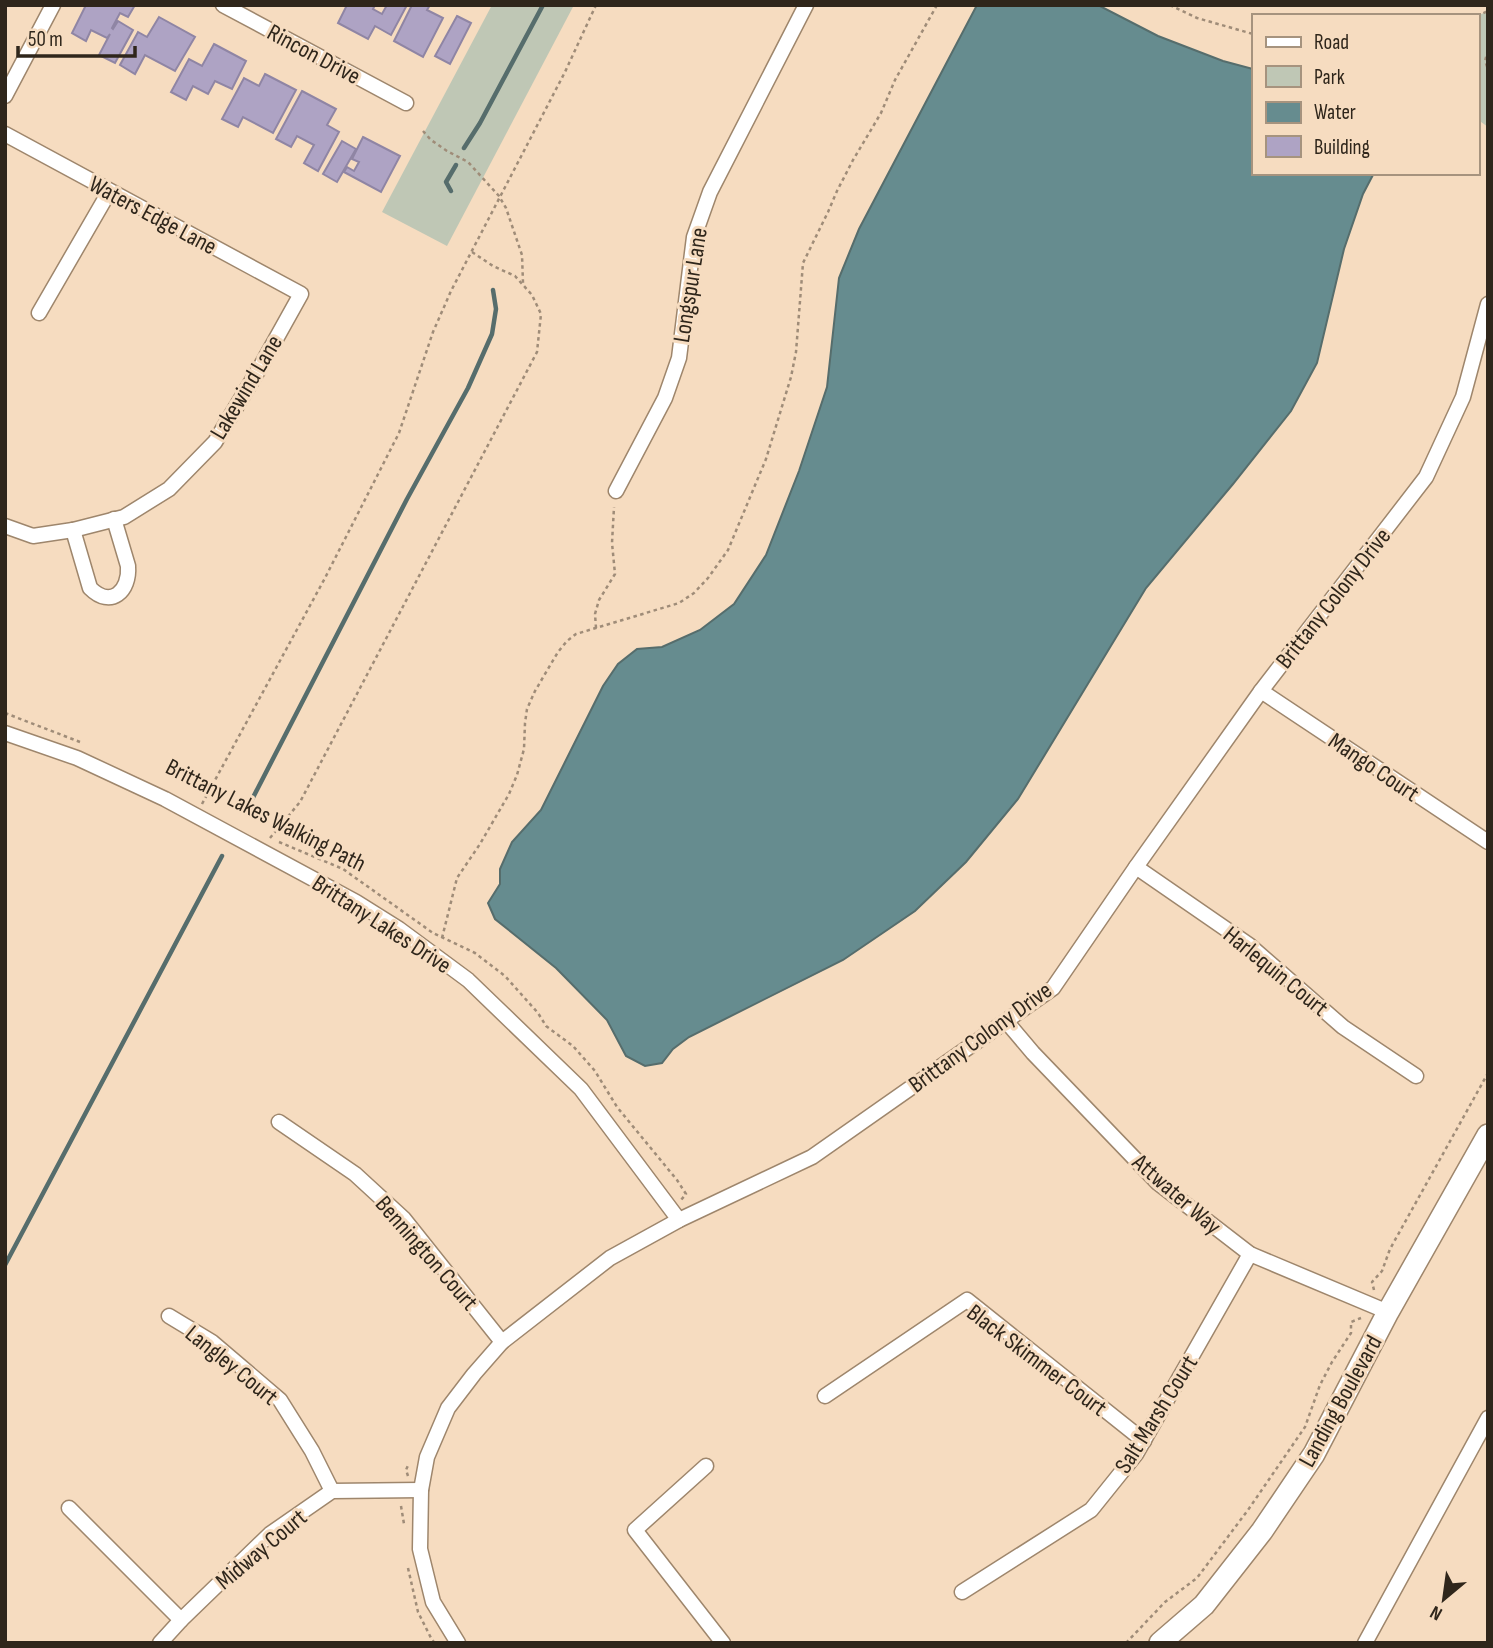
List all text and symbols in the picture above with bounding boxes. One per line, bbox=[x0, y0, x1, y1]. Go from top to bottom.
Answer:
scale bar bbox=[18, 14, 135, 58]
legend bbox=[1252, 14, 1479, 175]
street label: Rincon Drive bbox=[262, 18, 365, 91]
text: 50 m bbox=[28, 27, 63, 52]
text: Road bbox=[1314, 30, 1349, 55]
text: Park bbox=[1314, 65, 1345, 90]
text: Water bbox=[1314, 100, 1356, 125]
text: Building bbox=[1314, 135, 1370, 160]
street label: Waters Edge Lane bbox=[84, 170, 222, 261]
street label: Longspur Lane bbox=[667, 226, 714, 345]
street label: Lakewind Lane bbox=[204, 330, 289, 445]
street label: Brittany Colony Drive bbox=[1270, 522, 1397, 674]
street label: Mango Court bbox=[1323, 727, 1424, 808]
street label: Brittany Lakes Walking Path bbox=[161, 752, 371, 878]
street label: Brittany Lakes Drive bbox=[307, 869, 457, 980]
street label: Harlequin Court bbox=[1217, 920, 1334, 1023]
street label: Brittany Colony Drive bbox=[903, 976, 1058, 1099]
street label: Attwater Way bbox=[1126, 1147, 1227, 1241]
street label: Bennington Court bbox=[369, 1190, 484, 1316]
street label: Black Skimmer Court bbox=[961, 1298, 1112, 1423]
street label: Langley Court bbox=[179, 1319, 284, 1412]
street label: Landing Boulevard bbox=[1292, 1330, 1388, 1472]
street label: Salt Marsh Court bbox=[1109, 1350, 1204, 1479]
street label: Midway Court bbox=[210, 1503, 313, 1596]
north arrow bbox=[1409, 1564, 1479, 1634]
text: N bbox=[1426, 1600, 1447, 1625]

